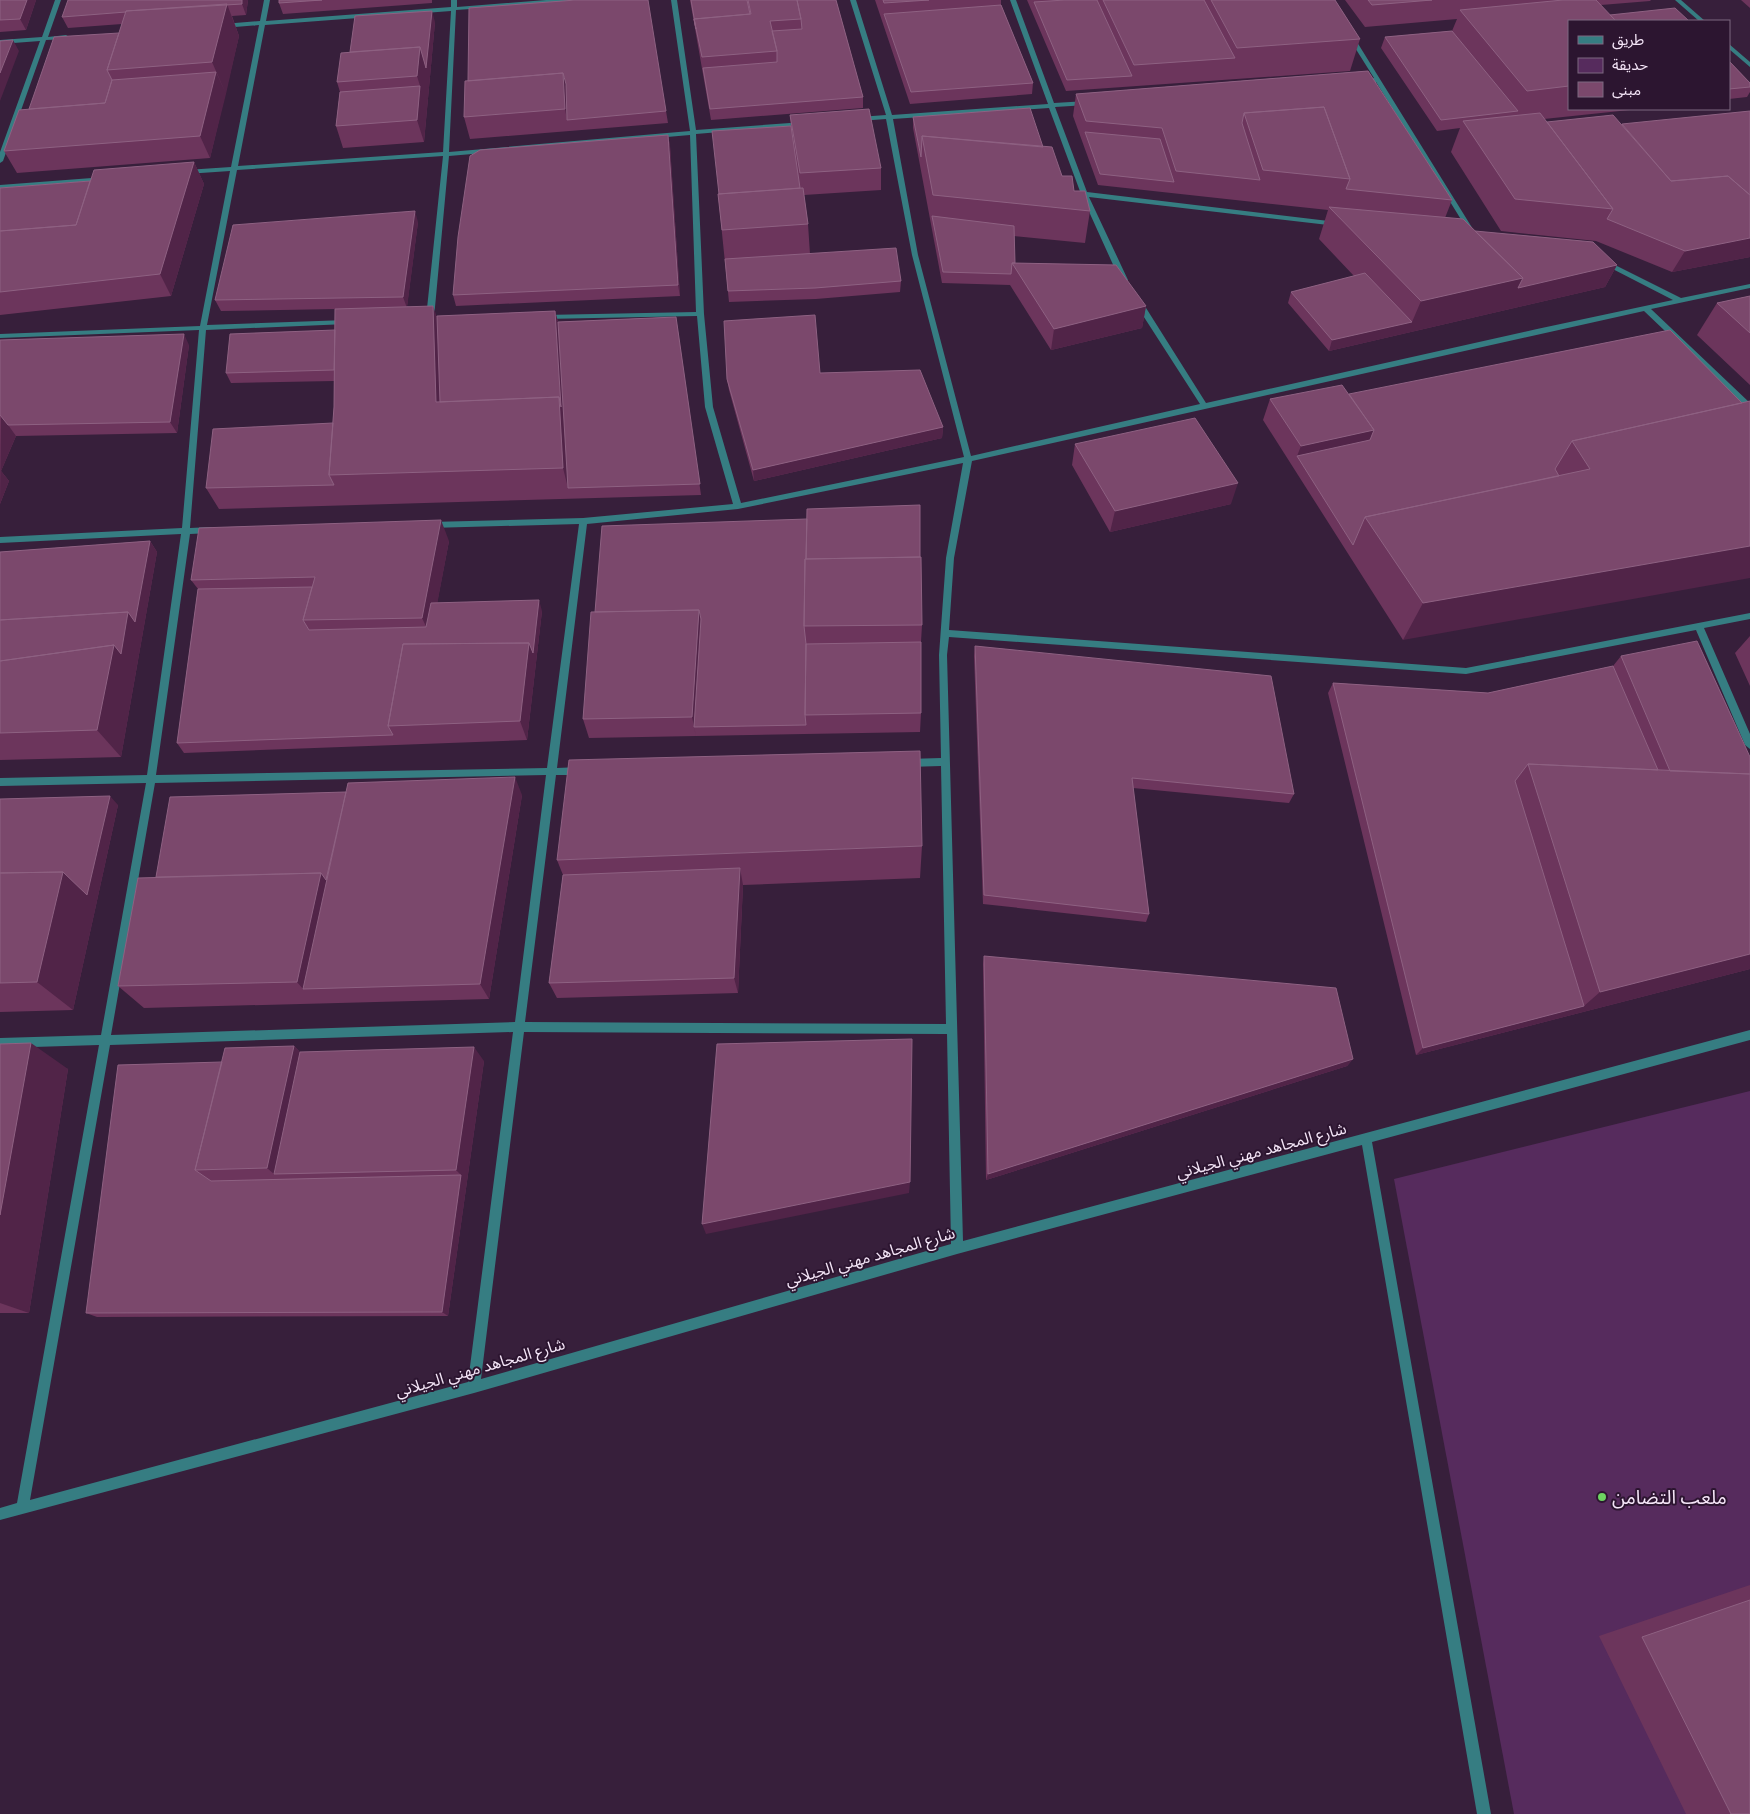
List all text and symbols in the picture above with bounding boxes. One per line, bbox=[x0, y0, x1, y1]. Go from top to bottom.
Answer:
legend bbox=[1568, 20, 1730, 110]
text: طريق bbox=[1612, 32, 1644, 51]
text: حديقة bbox=[1612, 57, 1648, 76]
text: مبنى bbox=[1612, 82, 1641, 101]
street label: شارع المجاهد مهني الجيلاني bbox=[1174, 1120, 1349, 1185]
street label: شارع المجاهد مهني الجيلاني bbox=[783, 1224, 958, 1293]
street label: شارع المجاهد مهني الجيلاني bbox=[393, 1335, 568, 1404]
place label: ملعب التضامن bbox=[1612, 1487, 1727, 1511]
marker: ملعب التضامن bbox=[1596, 1491, 1608, 1503]

